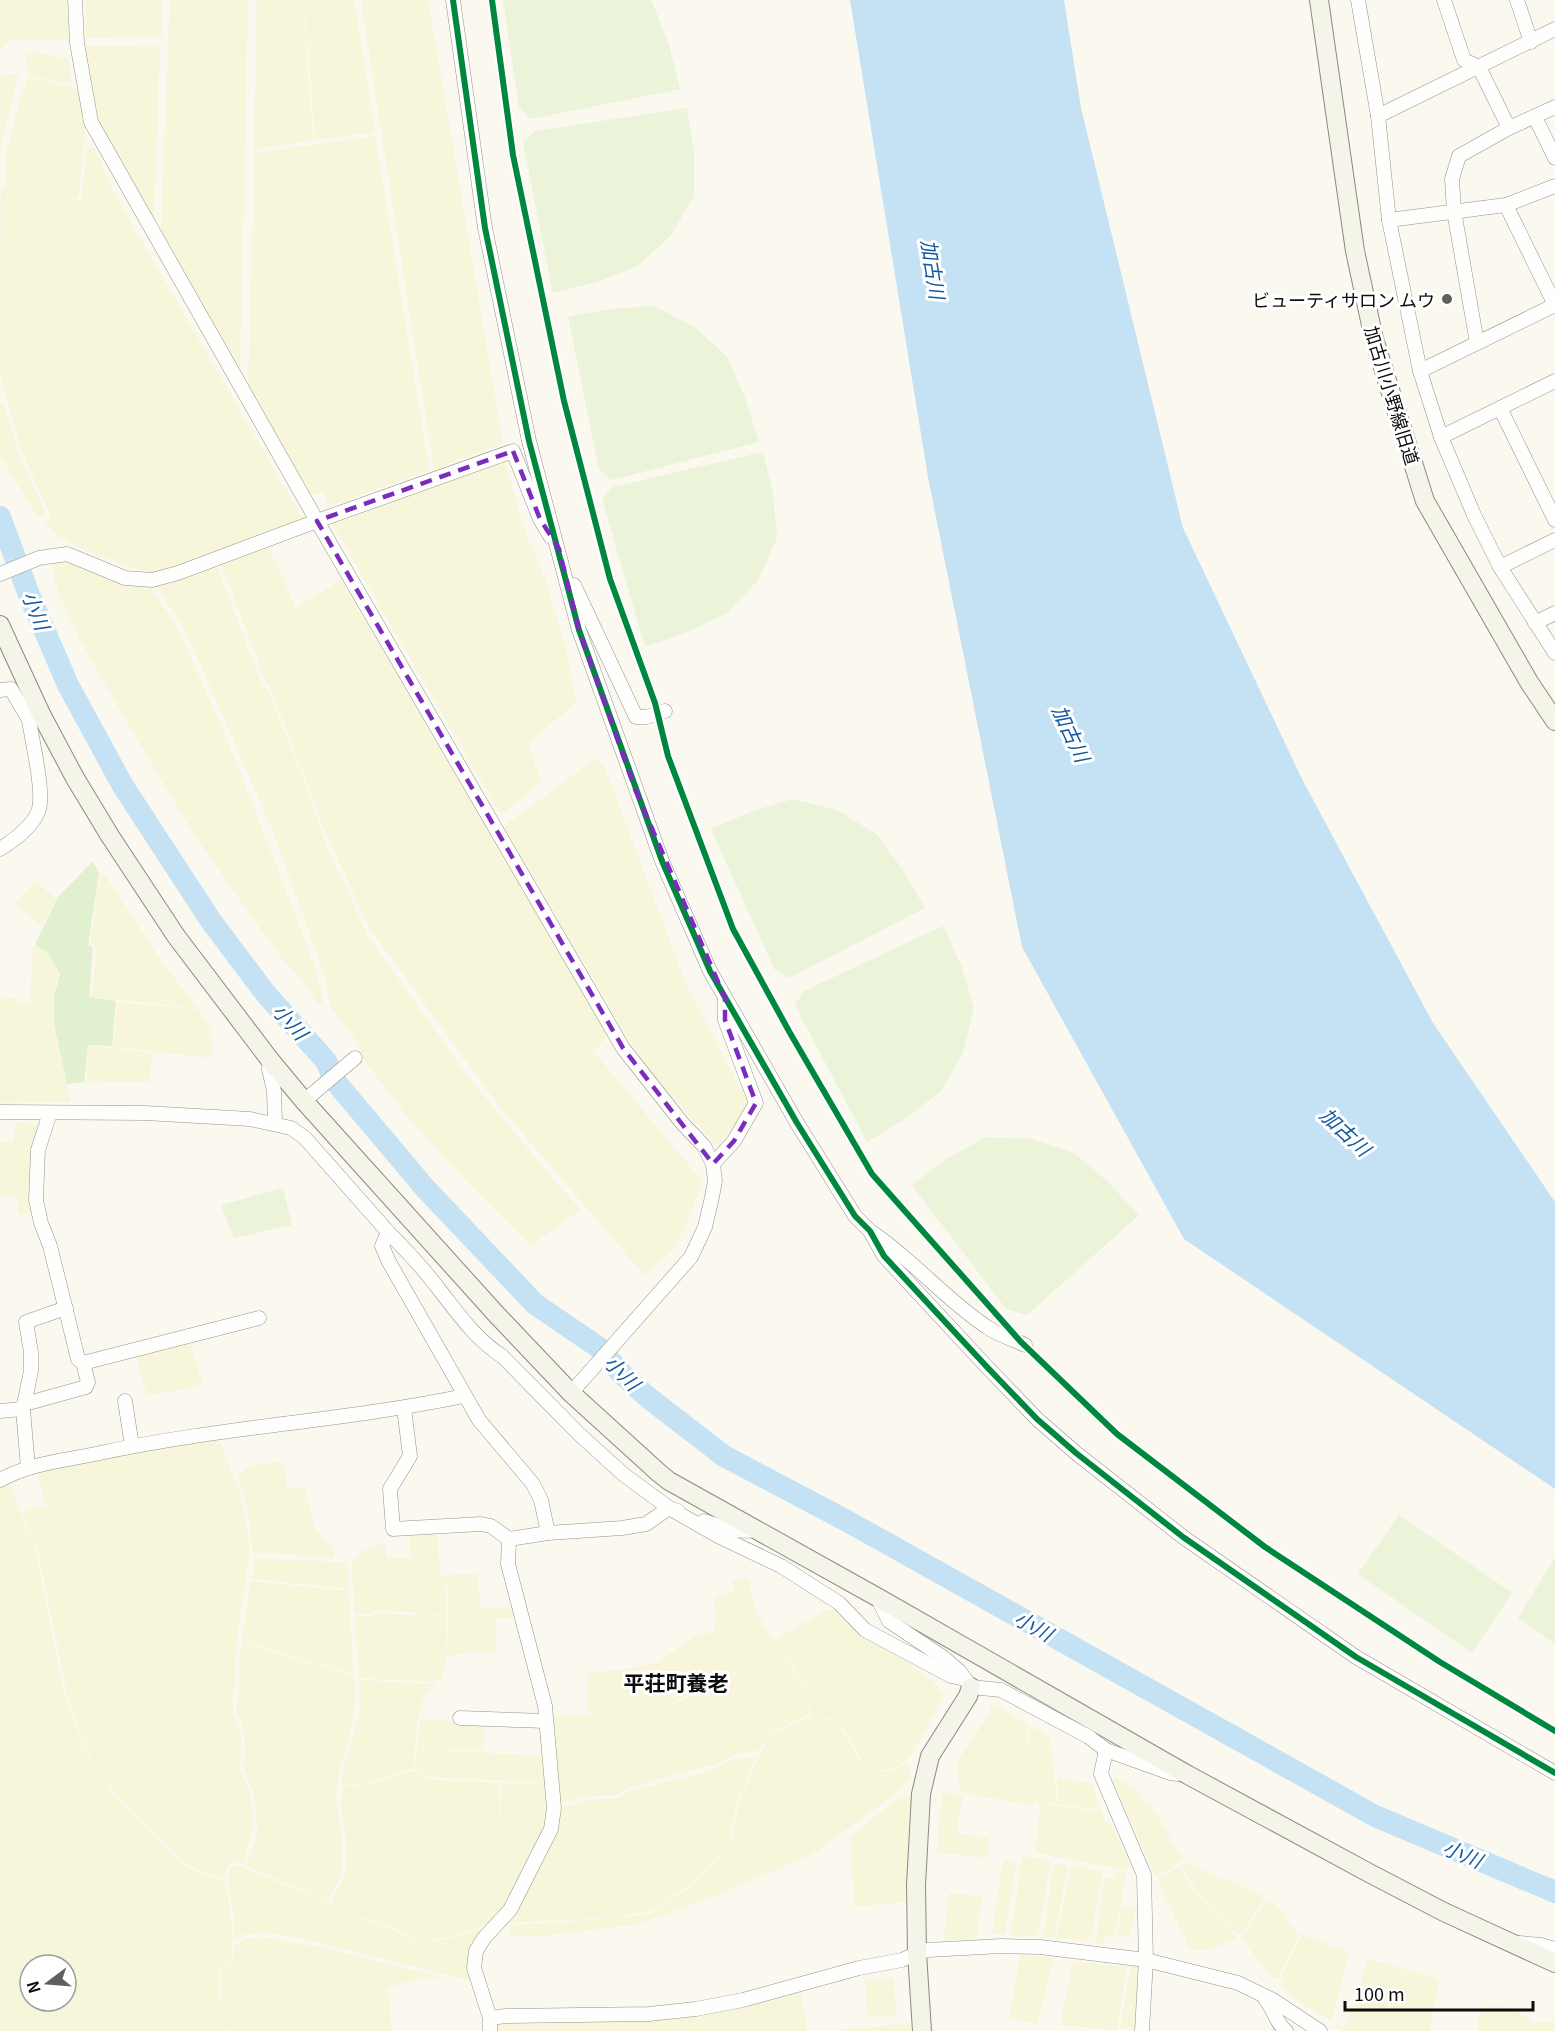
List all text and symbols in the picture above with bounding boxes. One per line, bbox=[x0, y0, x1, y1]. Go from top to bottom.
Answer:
water label: 加古川 bbox=[915, 237, 953, 303]
place label: ビューティサロン ムウ bbox=[1252, 286, 1435, 312]
marker: ビューティサロン ムウ bbox=[1440, 292, 1454, 306]
street label: 加古川小野線旧道 bbox=[1360, 322, 1426, 468]
water label: 小川 bbox=[16, 586, 59, 636]
water label: 加古川 bbox=[1046, 700, 1099, 768]
water label: 小川 bbox=[267, 996, 316, 1047]
water label: 加古川 bbox=[1314, 1100, 1379, 1163]
water label: 小川 bbox=[599, 1348, 649, 1398]
water label: 小川 bbox=[1009, 1603, 1060, 1648]
district label: 平荘町養老 bbox=[624, 1667, 729, 1697]
water label: 小川 bbox=[1439, 1832, 1489, 1875]
north arrow bbox=[18, 1953, 78, 2013]
scale bar bbox=[1345, 1974, 1532, 2012]
text: N bbox=[19, 1978, 46, 1996]
text: 100 m bbox=[1354, 1980, 1405, 2006]

